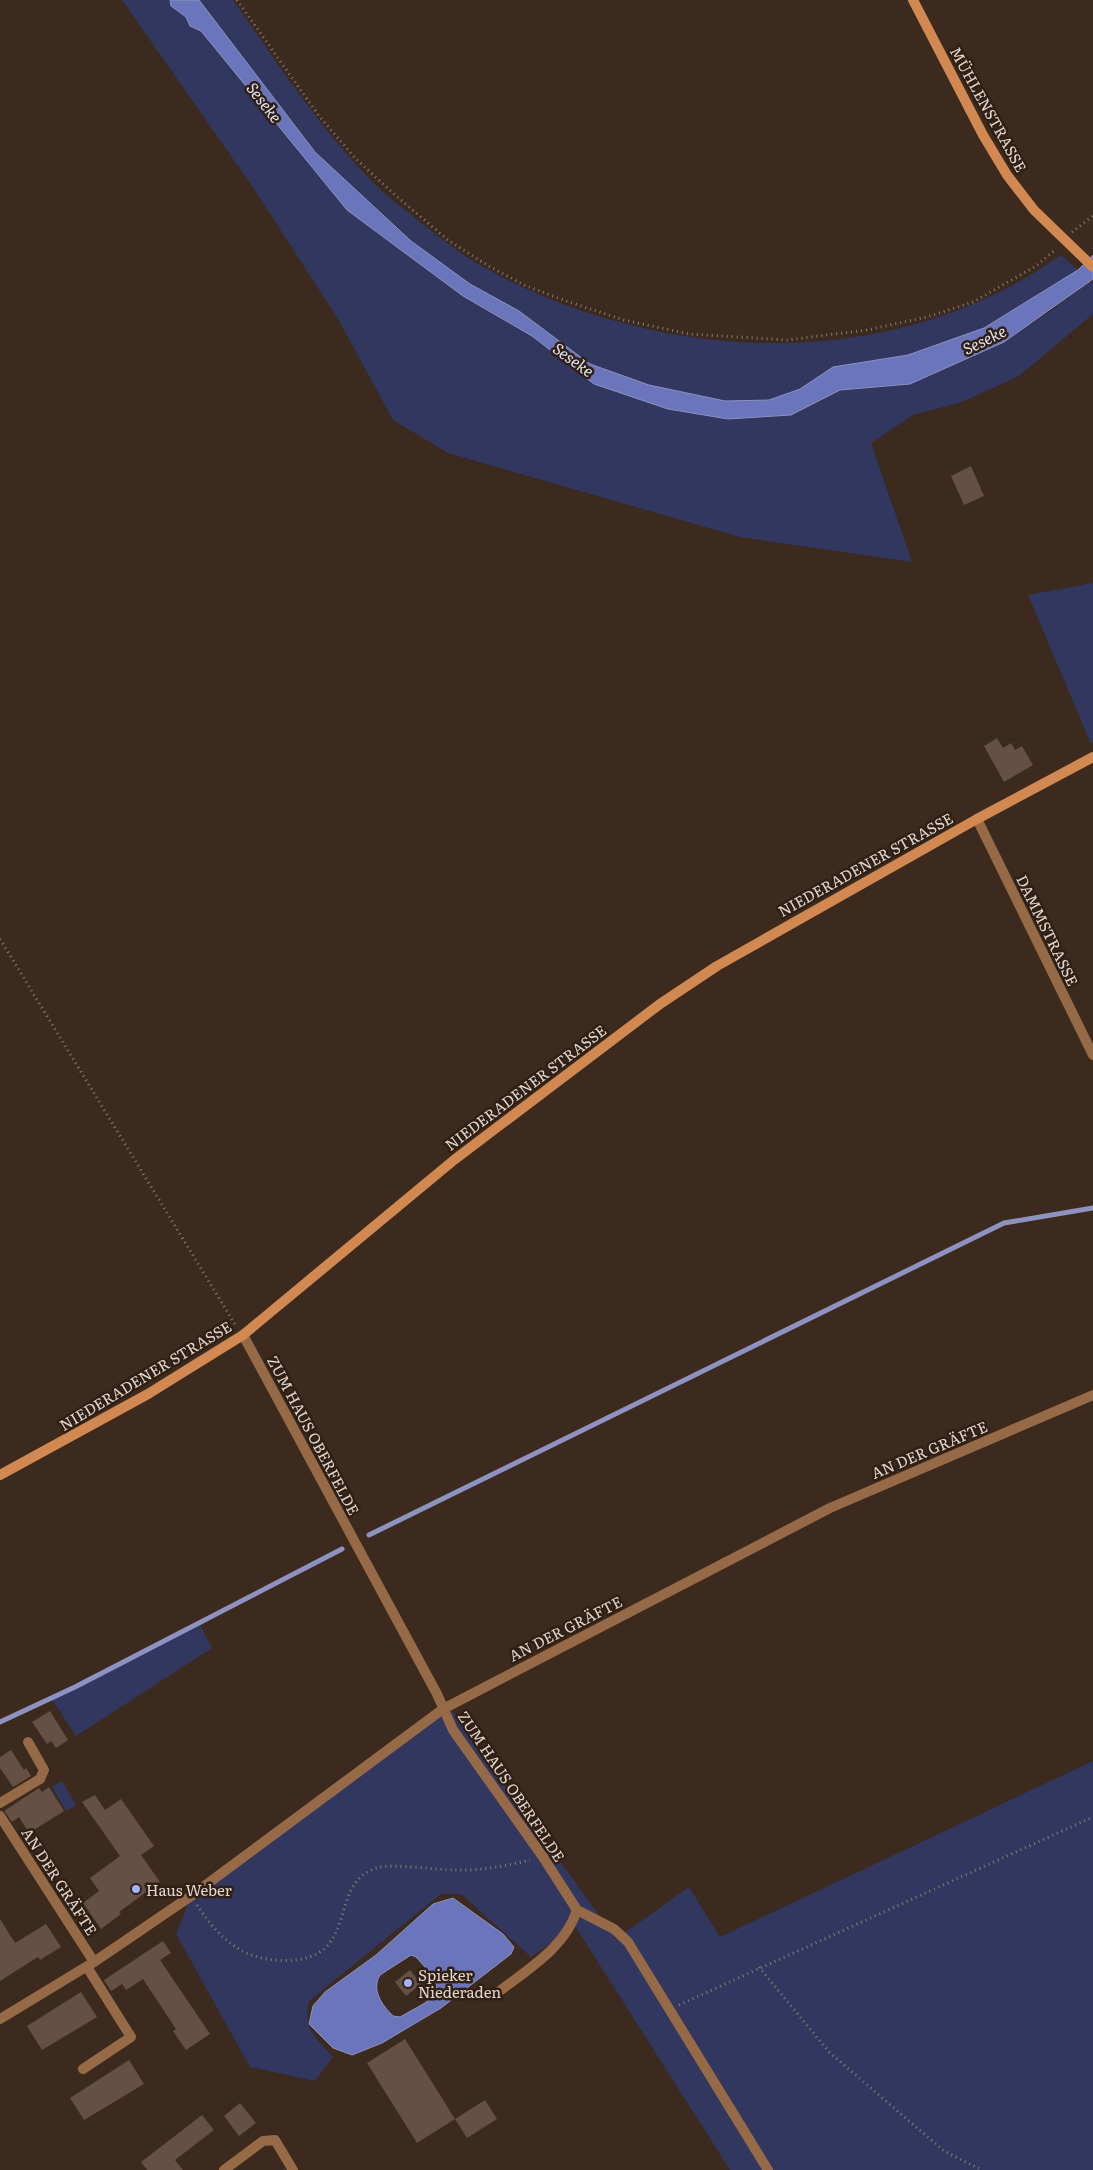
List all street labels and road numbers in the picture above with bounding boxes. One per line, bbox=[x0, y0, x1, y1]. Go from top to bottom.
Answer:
street label: MÜHLENSTRASSE bbox=[945, 42, 1033, 176]
street label: NIEDERADENER STRASSE bbox=[773, 806, 957, 922]
street label: DAMMSTRASSE bbox=[1011, 871, 1085, 989]
street label: NIEDERADENER STRASSE bbox=[439, 1018, 611, 1156]
street label: NIEDERADENER STRASSE bbox=[55, 1314, 235, 1436]
street label: ZUM HAUS OBERFELDE bbox=[262, 1351, 366, 1519]
street label: AN DER GRÄFTE bbox=[867, 1414, 991, 1484]
street label: AN DER GRÄFTE bbox=[504, 1589, 626, 1667]
street label: ZUM HAUS OBERFELDE bbox=[453, 1706, 571, 1866]
street label: AN DER GRÄFTE bbox=[16, 1823, 104, 1939]

